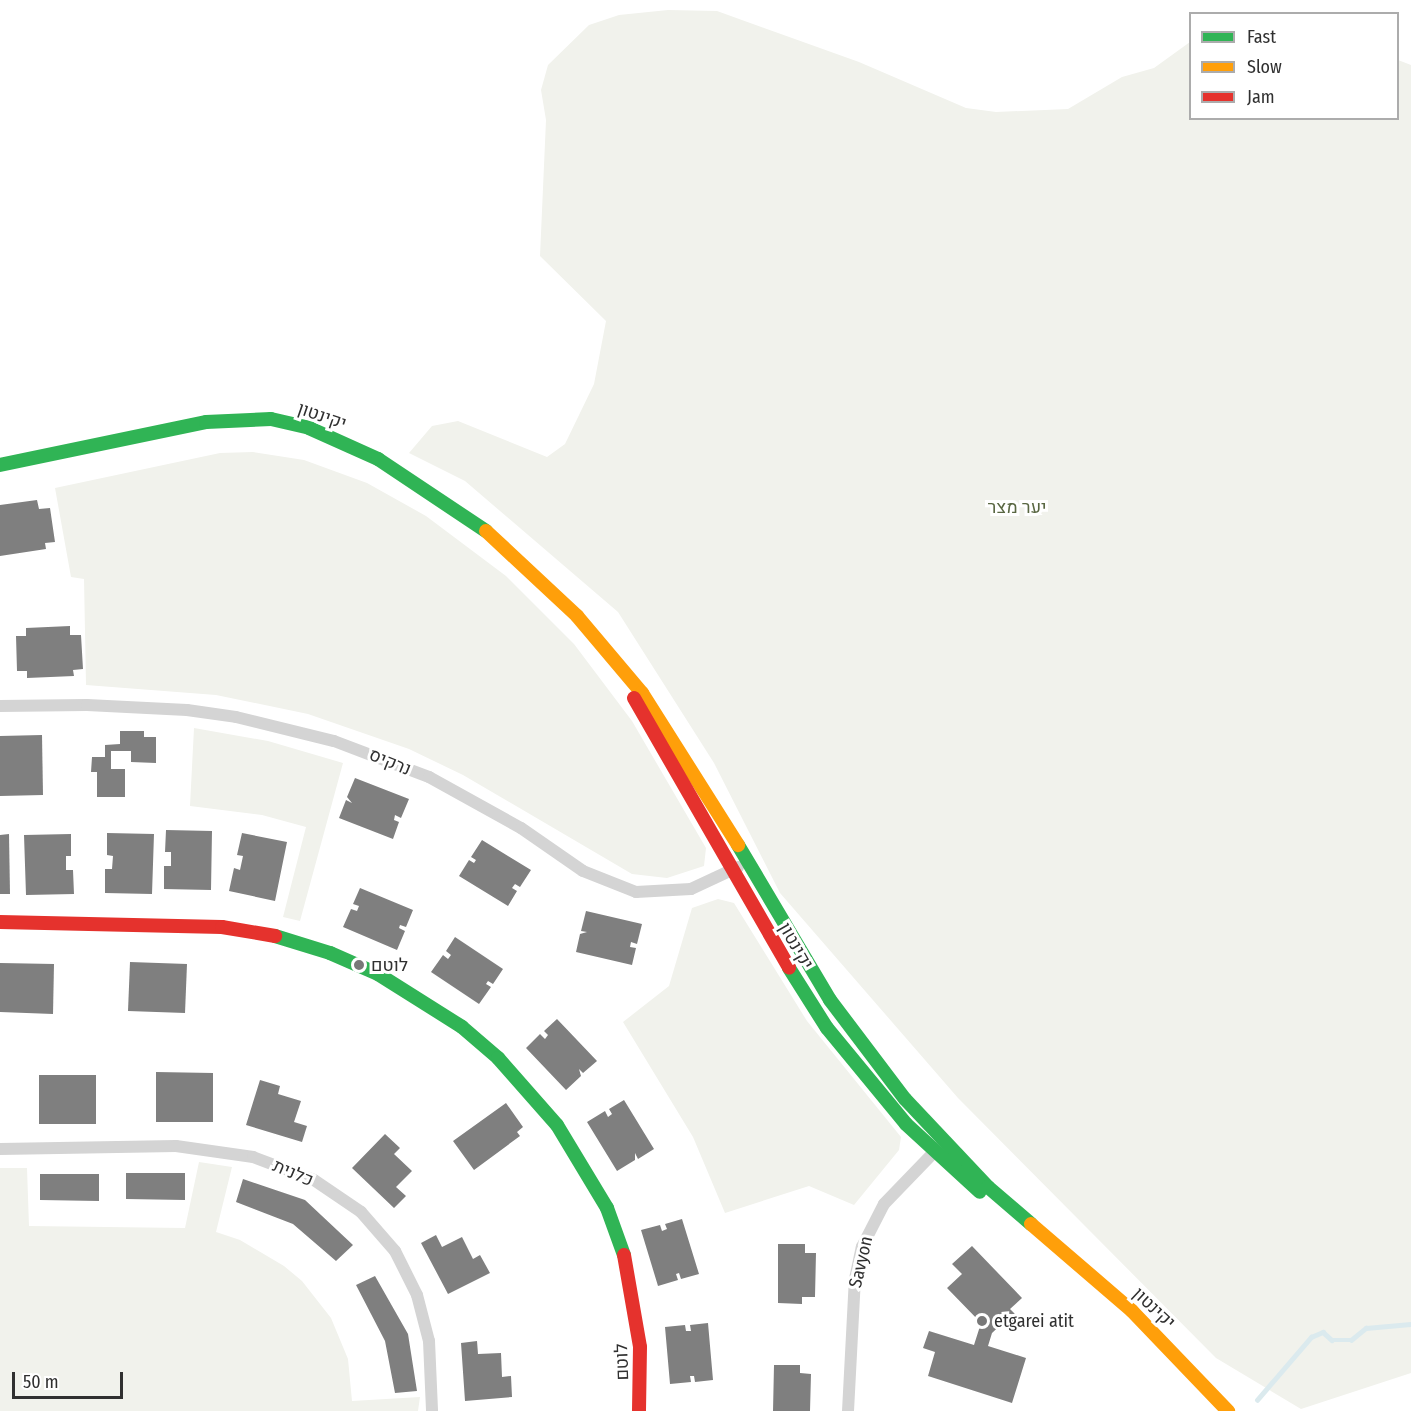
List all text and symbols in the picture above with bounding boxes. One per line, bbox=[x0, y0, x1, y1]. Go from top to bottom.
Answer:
legend bbox=[1189, 12, 1399, 120]
text: Fast bbox=[1247, 26, 1276, 48]
text: Slow bbox=[1247, 56, 1282, 78]
text: Jam bbox=[1247, 86, 1275, 108]
street label: יקינטון bbox=[295, 398, 349, 434]
park label: יער מצר bbox=[988, 496, 1046, 518]
street label: נרקיס bbox=[366, 744, 414, 780]
street label: יקינטון bbox=[774, 919, 818, 973]
place label: לוטם bbox=[371, 954, 408, 976]
marker: לוטם bbox=[352, 958, 366, 972]
street label: כלנית bbox=[269, 1155, 317, 1191]
street label: Savyon bbox=[845, 1234, 877, 1290]
street label: יקינטון bbox=[1128, 1283, 1180, 1333]
place label: etgarei atit bbox=[994, 1310, 1074, 1332]
marker: etgarei atit bbox=[975, 1314, 989, 1328]
street label: לוטם bbox=[611, 1343, 633, 1381]
scale bar bbox=[15, 1360, 126, 1398]
text: 50 m bbox=[23, 1371, 59, 1393]

